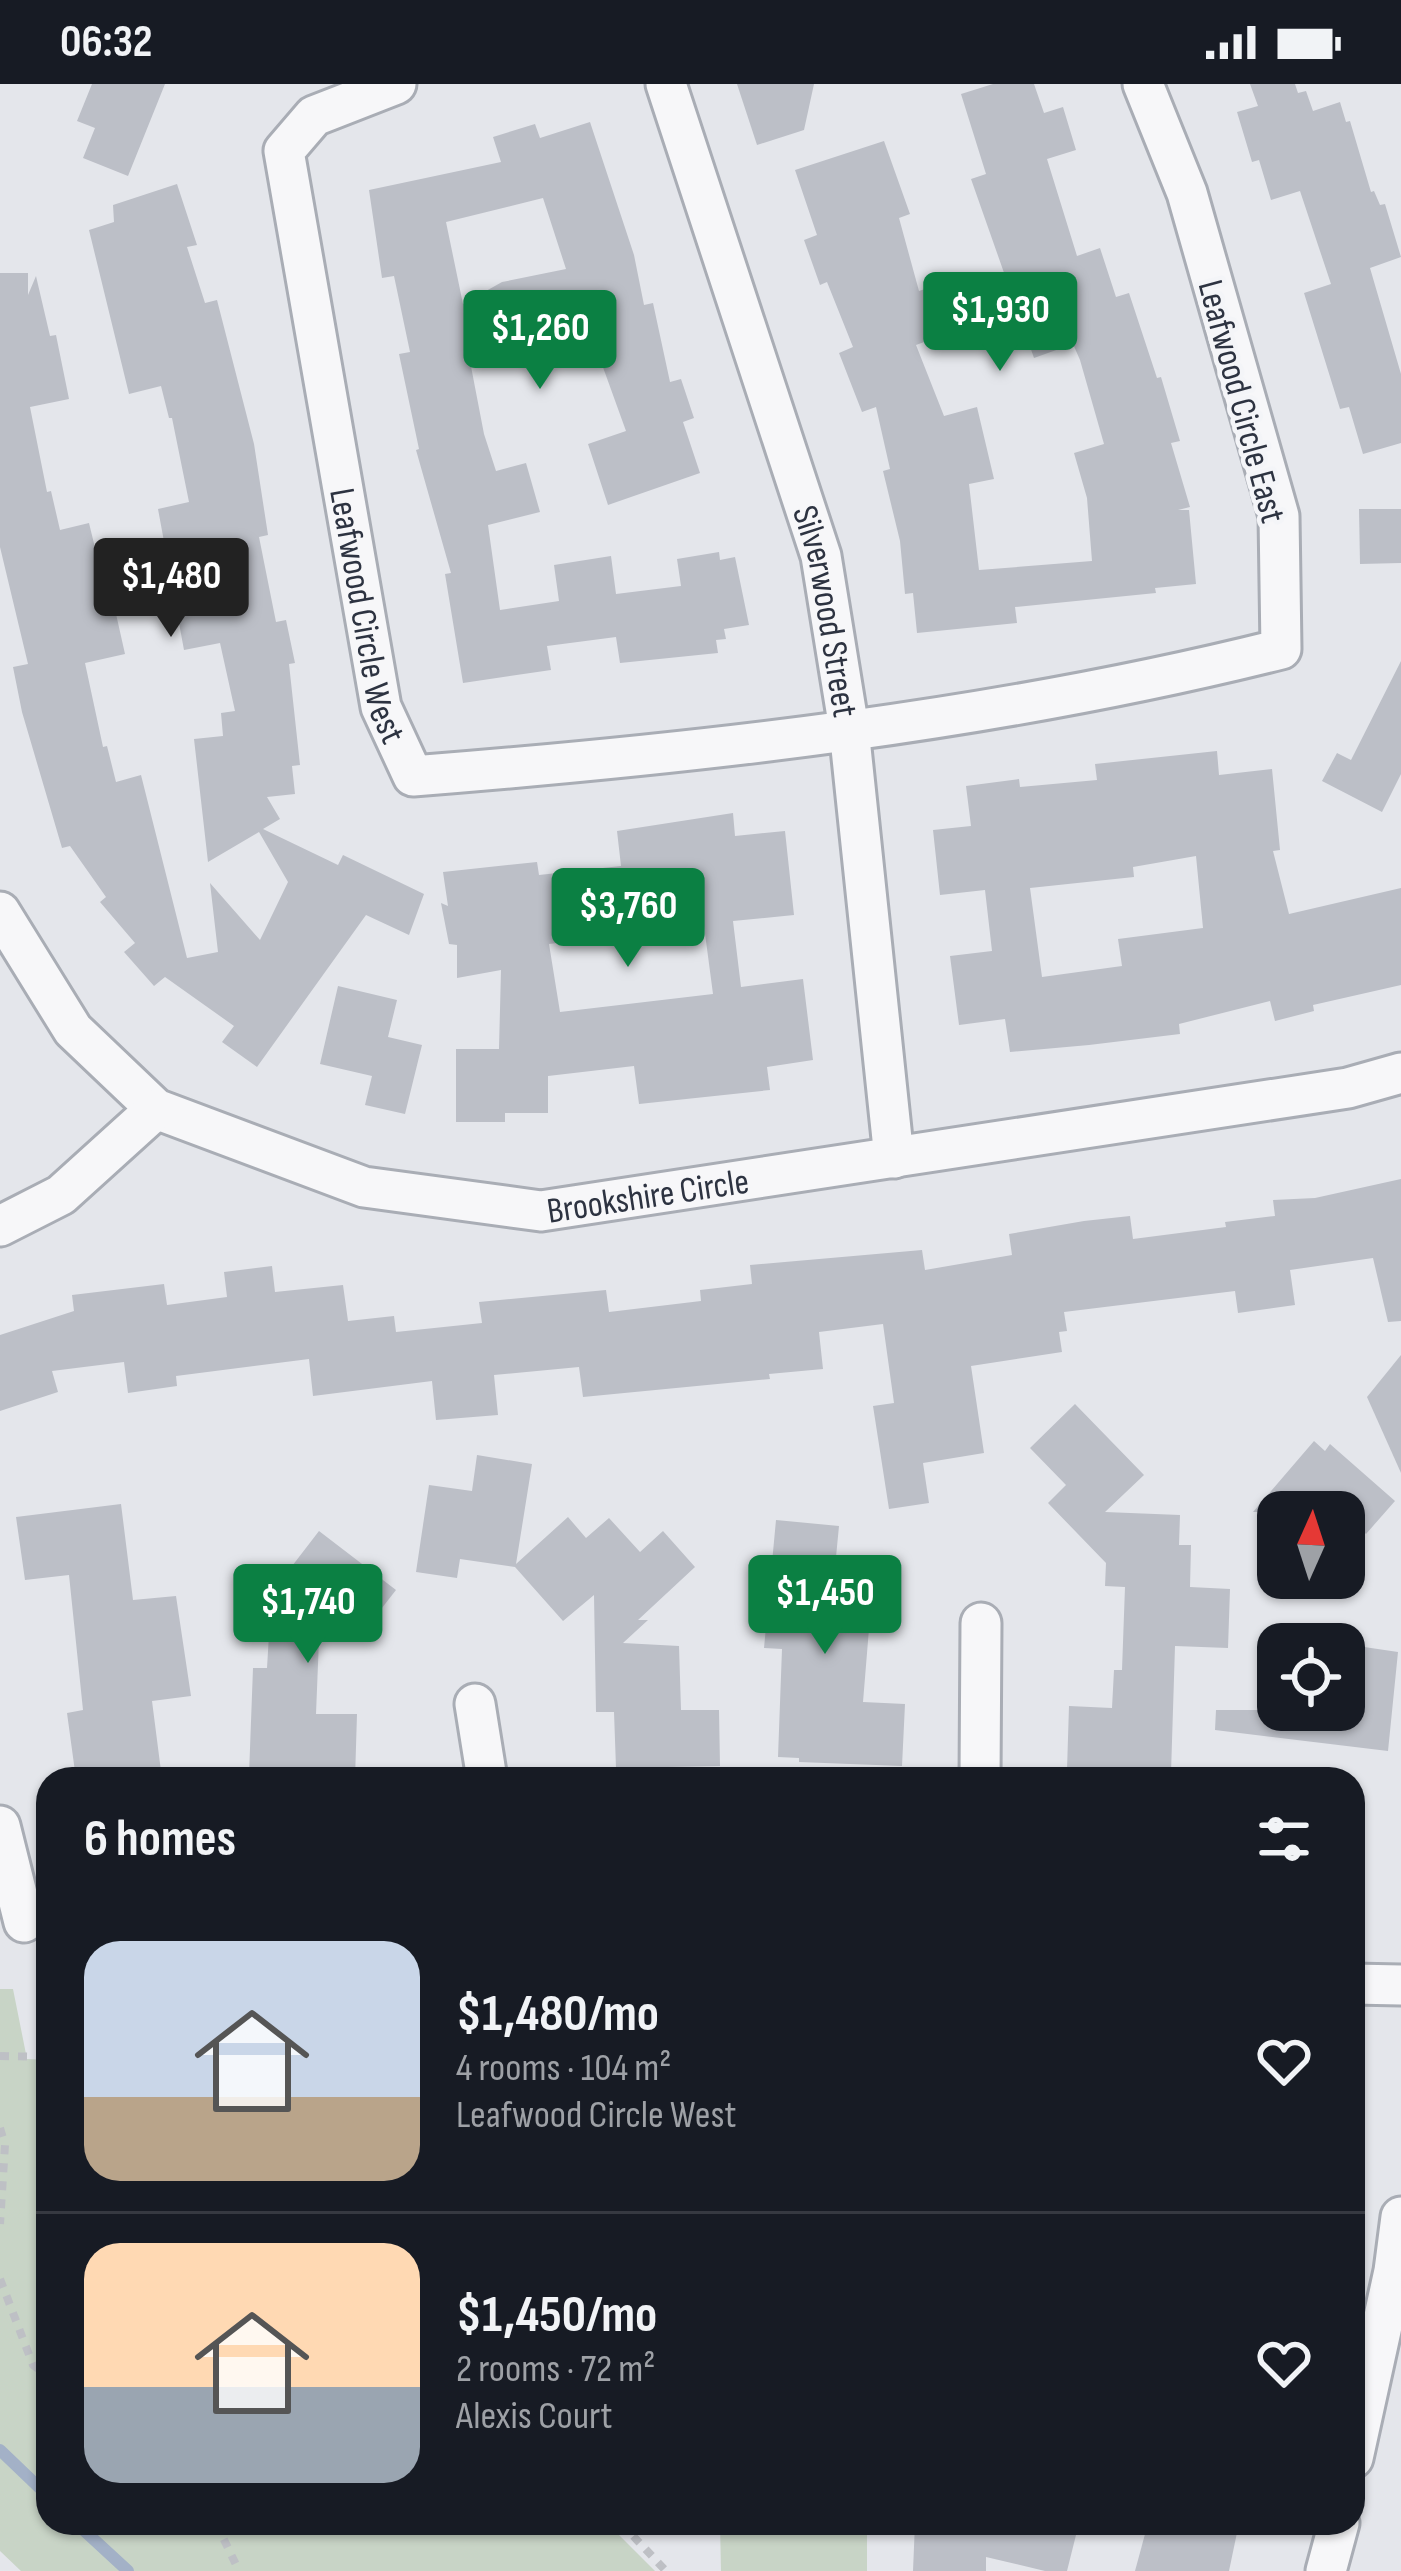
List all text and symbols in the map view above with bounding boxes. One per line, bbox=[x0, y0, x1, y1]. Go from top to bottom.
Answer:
text: 06:32 bbox=[60, 15, 153, 70]
pin: $1,930 bbox=[902, 272, 1098, 374]
street label: Leafwood Circle East bbox=[1188, 276, 1294, 528]
text: $1,930 bbox=[950, 287, 1050, 334]
pin: $1,260 bbox=[442, 290, 638, 392]
text: $1,260 bbox=[490, 305, 590, 352]
street label: Leafwood Circle West bbox=[319, 485, 414, 751]
street label: Silverwood Street bbox=[782, 501, 866, 720]
pin: $1,480 bbox=[73, 538, 269, 640]
text: $1,480 bbox=[121, 553, 221, 600]
pin: $3,760 bbox=[530, 868, 726, 970]
text: $3,760 bbox=[579, 883, 677, 930]
street label: Brookshire Circle bbox=[544, 1161, 752, 1234]
north arrow bbox=[1257, 1491, 1365, 1599]
map controls bbox=[1257, 1491, 1365, 1731]
pin: $1,450 bbox=[727, 1555, 923, 1657]
pin: $1,740 bbox=[210, 1564, 406, 1666]
text: $1,450 bbox=[775, 1570, 875, 1617]
text: $1,740 bbox=[260, 1579, 356, 1626]
button: locate bbox=[1257, 1623, 1365, 1731]
icon: filters bbox=[1251, 1806, 1317, 1872]
text: 6 homes bbox=[84, 1809, 236, 1870]
text: $1,480/mo bbox=[456, 1984, 659, 2045]
icon: home bbox=[180, 1989, 324, 2133]
icon: heart bbox=[1251, 2028, 1317, 2094]
text: 4 rooms · 104 m² bbox=[456, 2045, 671, 2092]
text: Leafwood Circle West bbox=[456, 2092, 736, 2139]
text: $1,450/mo bbox=[456, 2285, 657, 2346]
icon: home bbox=[180, 2291, 324, 2435]
icon: heart bbox=[1251, 2330, 1317, 2396]
text: 2 rooms · 72 m² bbox=[456, 2346, 655, 2393]
text: Alexis Court bbox=[456, 2393, 613, 2440]

